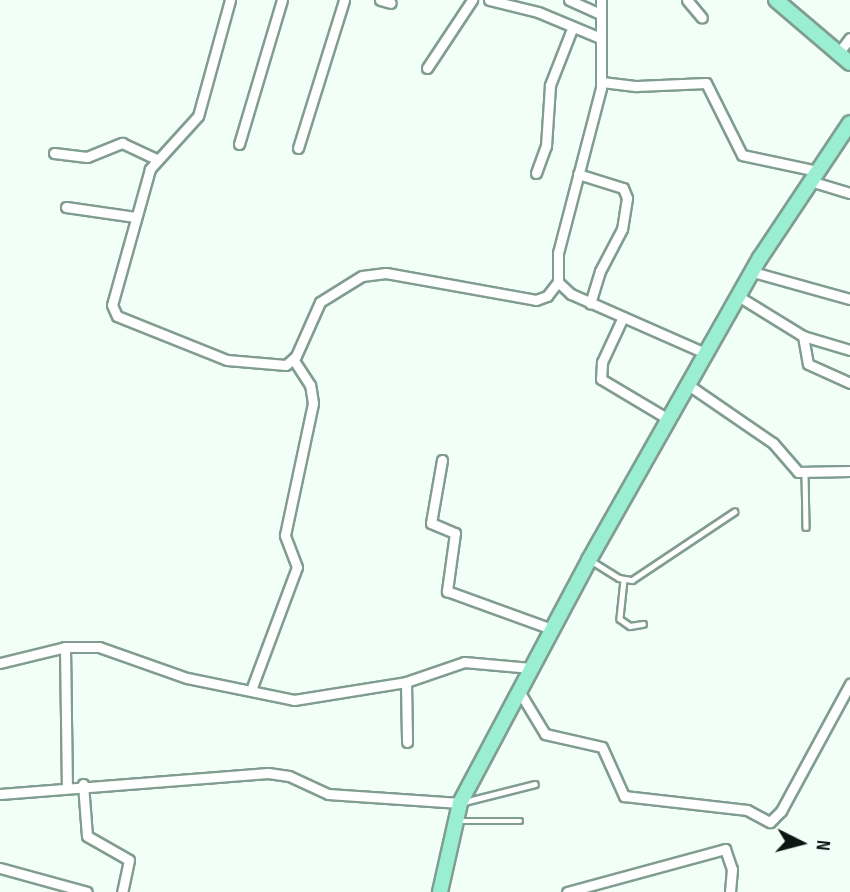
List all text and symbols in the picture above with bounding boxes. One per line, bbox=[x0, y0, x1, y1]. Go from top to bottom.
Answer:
north arrow bbox=[766, 808, 836, 878]
text: N bbox=[810, 839, 834, 851]

